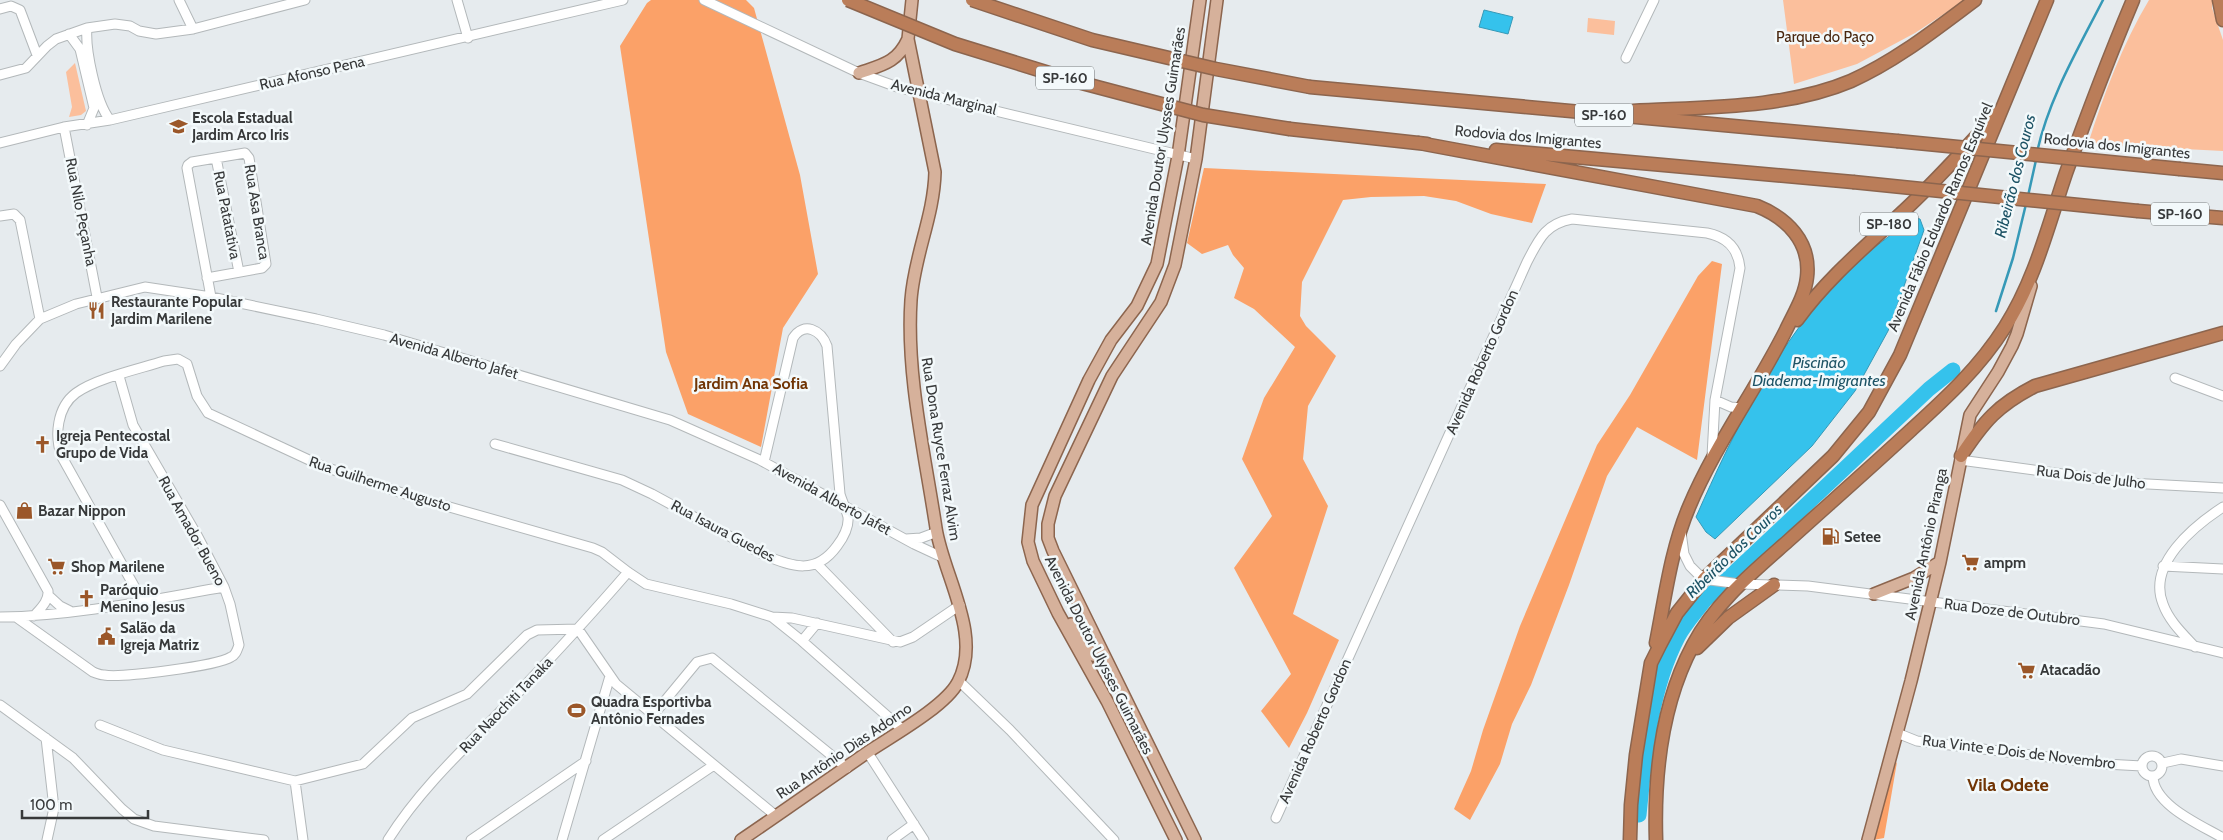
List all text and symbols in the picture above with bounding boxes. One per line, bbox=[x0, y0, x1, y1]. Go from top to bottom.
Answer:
street label: Avenida Doutor Ulysses Guimarães bbox=[1137, 26, 1189, 246]
park label: Parque do Paço bbox=[1776, 28, 1874, 46]
street label: Rua Afonso Pena bbox=[258, 52, 367, 94]
road number: SP-160 bbox=[1036, 66, 1094, 90]
street label: Avenida Marginal bbox=[889, 75, 999, 119]
street label: Avenida Fábio Eduardo Ramos Esquível bbox=[1883, 99, 1997, 334]
road number: SP-160 bbox=[1575, 104, 1633, 126]
place label: Escola Estadual Jardim Arco Iris bbox=[191, 109, 293, 144]
water label: Ribeirão dos Couros bbox=[1990, 112, 2040, 240]
school or university icon: Escola Estadual Jardim Arco Iris bbox=[168, 117, 188, 137]
street label: Rodovia dos Imigrantes bbox=[1454, 122, 1602, 152]
street label: Rodovia dos Imigrantes bbox=[2043, 129, 2191, 163]
street label: Rua Nilo Peçanha bbox=[62, 156, 100, 268]
street label: Rua Asa Branca bbox=[241, 163, 274, 262]
street label: Rua Patatativa bbox=[210, 169, 245, 262]
road number: SP-160 bbox=[2151, 202, 2209, 225]
road number: SP-180 bbox=[1860, 212, 1918, 235]
street label: Avenida Roberto Gordon bbox=[1442, 287, 1522, 437]
place label: Restaurante Popular Jardim Marilene bbox=[110, 293, 242, 328]
restaurant icon: Restaurante Popular Jardim Marilene bbox=[87, 301, 107, 321]
street label: Avenida Alberto Jafet bbox=[388, 329, 520, 383]
water label: Piscinão Diadema-Imigrantes bbox=[1752, 353, 1886, 390]
street label: Rua Dona Ruyce Ferraz Alvim bbox=[918, 356, 964, 542]
district label: Jardim Ana Sofia bbox=[693, 374, 808, 393]
place label: Igreja Pentecostal Grupo de Vida bbox=[56, 427, 170, 462]
church icon: Igreja Pentecostal Grupo de Vida bbox=[32, 435, 52, 455]
street label: Rua Guilherme Augusto bbox=[307, 453, 453, 515]
street label: Avenida Alberto Jafet bbox=[770, 459, 894, 539]
street label: Rua Dois de Julho bbox=[2035, 461, 2147, 493]
street label: Avenida Antônio Piranga bbox=[1901, 466, 1951, 621]
street label: Rua Amador Bueno bbox=[154, 473, 230, 589]
street label: Rua Isaura Guedes bbox=[668, 496, 778, 566]
water label: Ribeirão dos Couros bbox=[1682, 500, 1786, 602]
shop icon: Bazar Nippon bbox=[14, 501, 34, 521]
place label: Bazar Nippon bbox=[38, 502, 126, 520]
fuel station icon: Setee bbox=[1820, 527, 1840, 547]
place label: Setee bbox=[1844, 528, 1881, 546]
street label: Avenida Doutor Ulysses Guimarães bbox=[1041, 553, 1157, 757]
supermarket icon: ampm bbox=[1960, 553, 1980, 573]
place label: ampm bbox=[1984, 554, 2026, 572]
supermarket icon: Shop Marilene bbox=[47, 557, 67, 577]
place label: Shop Marilene bbox=[71, 558, 165, 576]
place label: Paróquio Menino Jesus bbox=[100, 581, 185, 616]
church icon: Paróquio Menino Jesus bbox=[76, 589, 96, 609]
street label: Rua Doze de Outubro bbox=[1943, 595, 2081, 629]
place label: Salão da Igreja Matriz bbox=[120, 619, 199, 654]
public building icon: Salão da Igreja Matriz bbox=[96, 627, 116, 647]
street label: Rua Naochiti Tanaka bbox=[456, 653, 557, 757]
street label: Avenida Roberto Gordon bbox=[1275, 656, 1355, 806]
supermarket icon: Atacadão bbox=[2016, 660, 2036, 680]
place label: Atacadão bbox=[2040, 661, 2101, 679]
place label: Quadra Esportivba Antônio Fernades bbox=[591, 693, 712, 728]
street label: Rua Antônio Dias Adorno bbox=[773, 699, 915, 803]
sports icon: Quadra Esportivba Antônio Fernades bbox=[567, 701, 587, 721]
street label: Rua Vinte e Dois de Novembro bbox=[1921, 731, 2117, 773]
district label: Vila Odete bbox=[1967, 774, 2049, 796]
scale bar bbox=[22, 788, 149, 820]
text: 100 m bbox=[30, 796, 72, 814]

